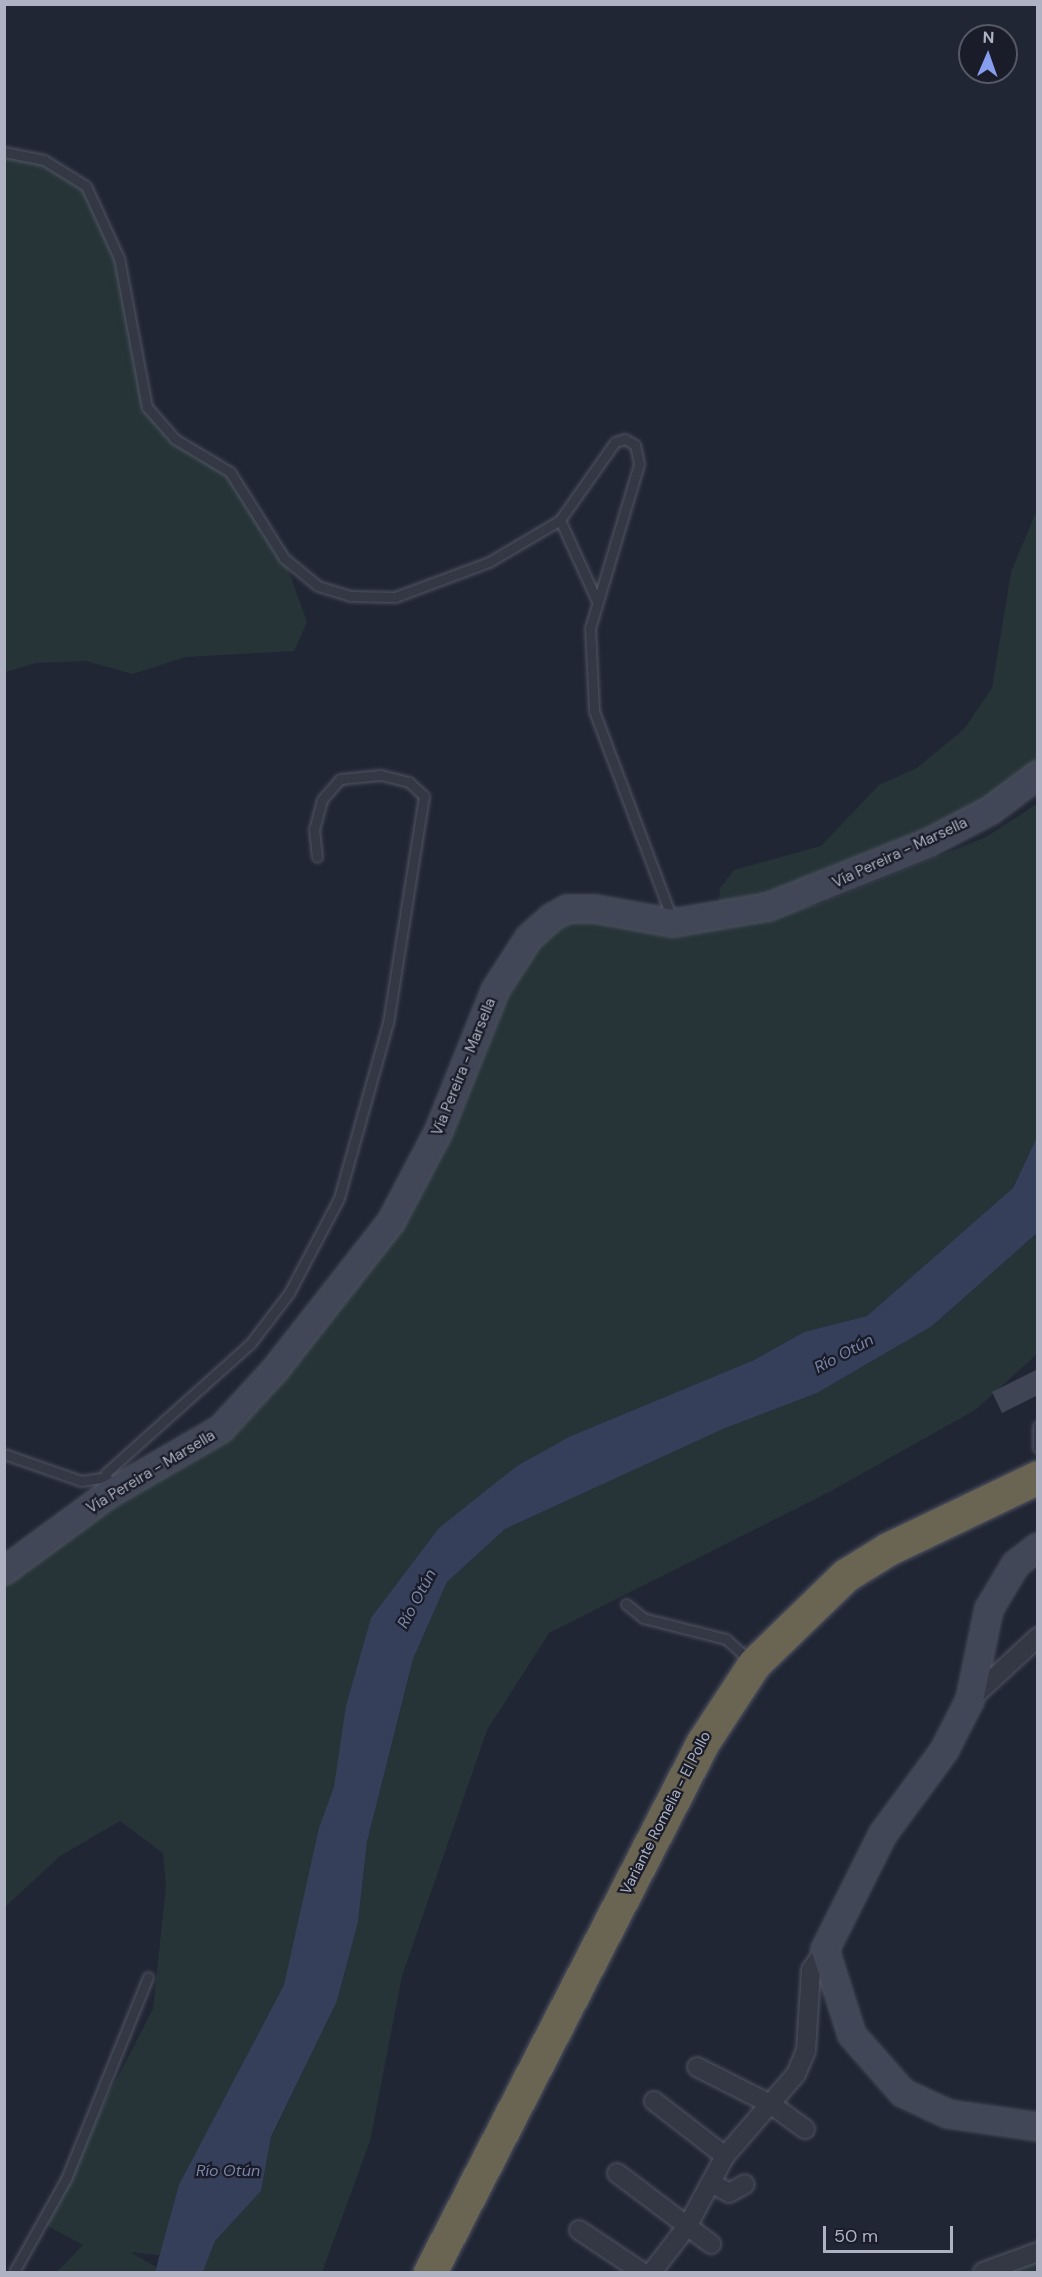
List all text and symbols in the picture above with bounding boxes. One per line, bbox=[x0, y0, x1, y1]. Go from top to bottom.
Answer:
north arrow bbox=[958, 24, 1018, 84]
text: N bbox=[982, 27, 995, 48]
street label: Vía Pereira - Marsella bbox=[830, 814, 970, 892]
street label: Vía Pereira - Marsella bbox=[428, 996, 500, 1138]
water label: Río Otún bbox=[811, 1330, 877, 1378]
street label: Vía Pereira - Marsella bbox=[83, 1426, 219, 1518]
water label: Río Otún bbox=[393, 1566, 441, 1632]
street label: Variante Romelia - El Pollo bbox=[617, 1729, 715, 1897]
water label: Río Otún bbox=[196, 2161, 260, 2181]
scale bar bbox=[826, 2214, 956, 2252]
text: 50 m bbox=[834, 2224, 878, 2248]

